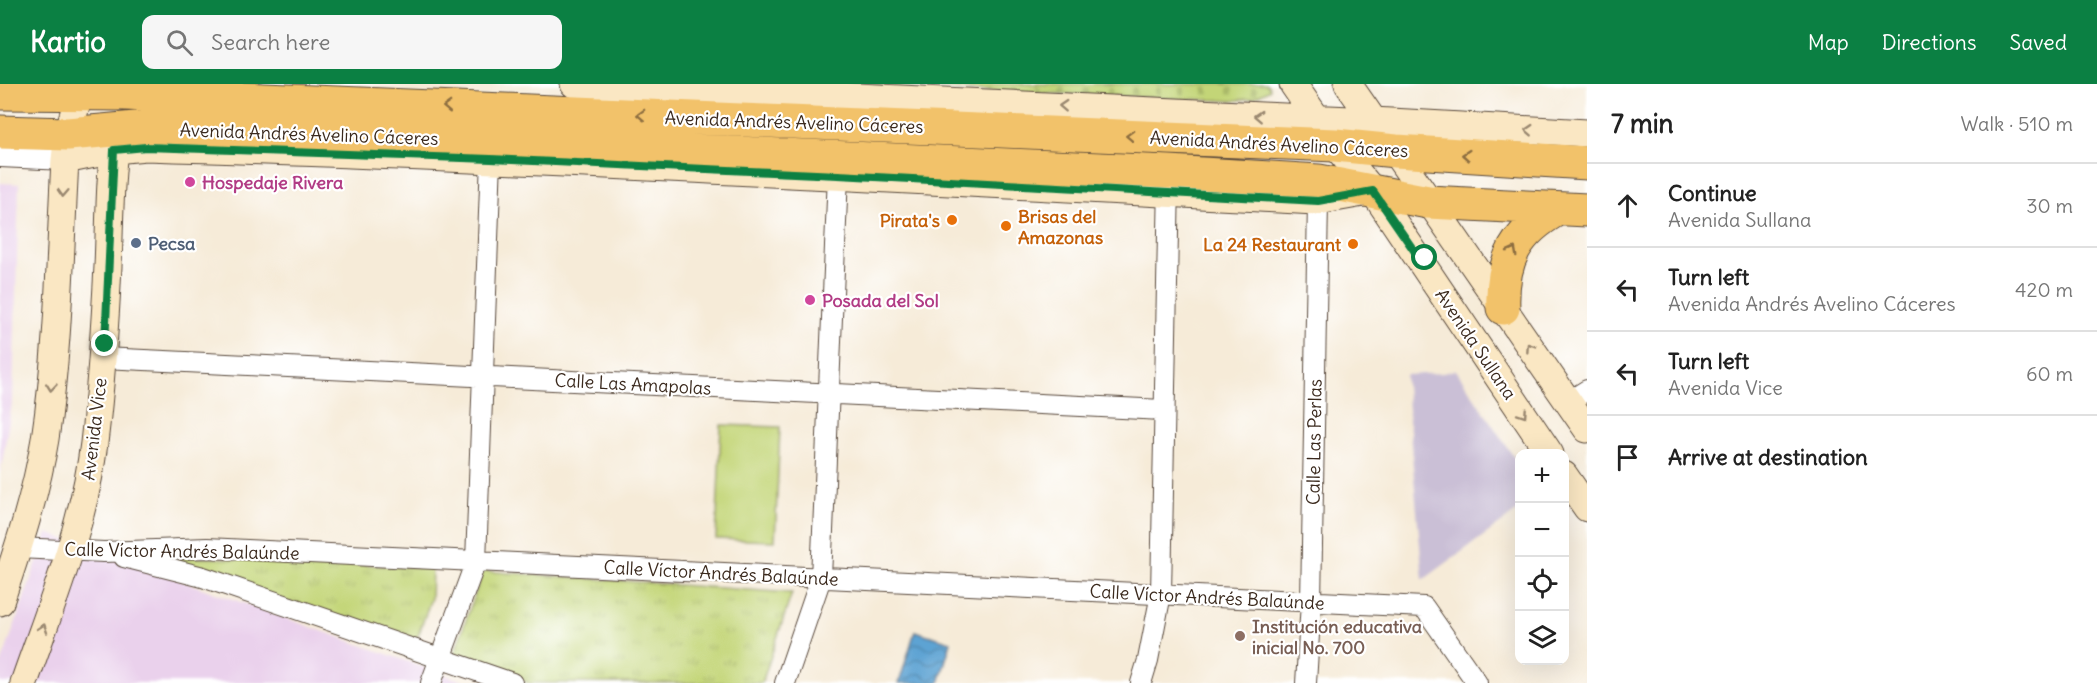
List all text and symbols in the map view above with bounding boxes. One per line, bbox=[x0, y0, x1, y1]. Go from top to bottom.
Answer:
search box bbox=[142, 15, 562, 69]
text: Kartio bbox=[30, 24, 106, 60]
icon: search bbox=[163, 26, 196, 59]
text: Search here bbox=[211, 28, 330, 56]
text: Map bbox=[1808, 29, 1849, 56]
text: Directions bbox=[1882, 29, 1976, 56]
text: Saved bbox=[2009, 29, 2067, 56]
one-way arrow bbox=[1059, 100, 1068, 113]
one-way arrow bbox=[442, 101, 451, 114]
street label: Avenida Andrés Avelino Cáceres bbox=[664, 106, 924, 138]
text: 7 min bbox=[1611, 107, 1674, 140]
one-way arrow bbox=[637, 109, 646, 122]
one-way arrow bbox=[1253, 109, 1262, 122]
text: Walk · 510 m bbox=[1961, 111, 2073, 136]
street label: Avenida Andrés Avelino Cáceres bbox=[179, 118, 439, 150]
one-way arrow bbox=[1524, 123, 1533, 136]
street label: Avenida Andrés Avelino Cáceres bbox=[1149, 126, 1409, 162]
one-way arrow bbox=[1125, 130, 1134, 143]
one-way arrow bbox=[1461, 149, 1470, 162]
place label: Hospedaje Rivera bbox=[202, 171, 343, 194]
marker: Hospedaje Rivera bbox=[183, 175, 197, 189]
text: Continue bbox=[1668, 179, 1757, 207]
one-way arrow bbox=[57, 188, 70, 197]
icon: ahead bbox=[1611, 189, 1644, 222]
text: 30 m bbox=[2026, 193, 2073, 218]
place label: Brisas del Amazonas bbox=[1018, 205, 1103, 249]
text: Avenida Sullana bbox=[1668, 207, 1811, 232]
place label: Pirata's bbox=[880, 209, 940, 232]
marker: Pirata's bbox=[945, 213, 959, 227]
marker: Brisas del Amazonas bbox=[999, 219, 1013, 233]
place label: Pecsa bbox=[148, 232, 195, 255]
place label: La 24 Restaurant bbox=[1203, 233, 1342, 256]
marker: Pecsa bbox=[129, 236, 143, 250]
marker: La 24 Restaurant bbox=[1346, 237, 1360, 251]
route start bbox=[1411, 244, 1437, 270]
one-way arrow bbox=[1506, 247, 1517, 258]
text: Turn left bbox=[1668, 263, 1749, 291]
icon: left bbox=[1611, 273, 1644, 306]
text: 420 m bbox=[2015, 277, 2073, 302]
street label: Avenida Sullana bbox=[1430, 284, 1522, 404]
place label: Posada del Sol bbox=[822, 289, 939, 312]
text: Avenida Andrés Avelino Cáceres bbox=[1668, 291, 1956, 316]
marker: Posada del Sol bbox=[803, 293, 817, 307]
route end bbox=[91, 330, 117, 356]
one-way arrow bbox=[1526, 342, 1537, 353]
text: Turn left bbox=[1668, 347, 1749, 375]
icon: left bbox=[1611, 357, 1644, 390]
text: 60 m bbox=[2026, 361, 2073, 386]
street label: Calle Las Amapolas bbox=[554, 368, 712, 400]
text: Avenida Vice bbox=[1668, 375, 1783, 400]
street label: Avenida Vice bbox=[76, 376, 112, 482]
street label: Calle Las Perlas bbox=[1301, 379, 1327, 505]
one-way arrow bbox=[45, 383, 57, 392]
one-way arrow bbox=[1516, 408, 1528, 418]
icon: arrive bbox=[1611, 441, 1644, 474]
text: Arrive at destination bbox=[1668, 443, 1868, 471]
map controls bbox=[1515, 449, 1569, 665]
button: + bbox=[1515, 449, 1569, 503]
button: − bbox=[1515, 503, 1569, 557]
street label: Calle Víctor Andrés Balaúnde bbox=[64, 537, 300, 565]
street label: Calle Víctor Andrés Balaúnde bbox=[603, 555, 839, 591]
button: locate bbox=[1515, 557, 1569, 611]
street label: Calle Víctor Andrés Balaúnde bbox=[1089, 579, 1325, 615]
button: layers bbox=[1515, 611, 1569, 665]
place label: Institución educativa inicial No. 700 bbox=[1252, 615, 1422, 659]
one-way arrow bbox=[36, 623, 49, 634]
marker: Institución educativa inicial No. 700 bbox=[1233, 629, 1247, 643]

